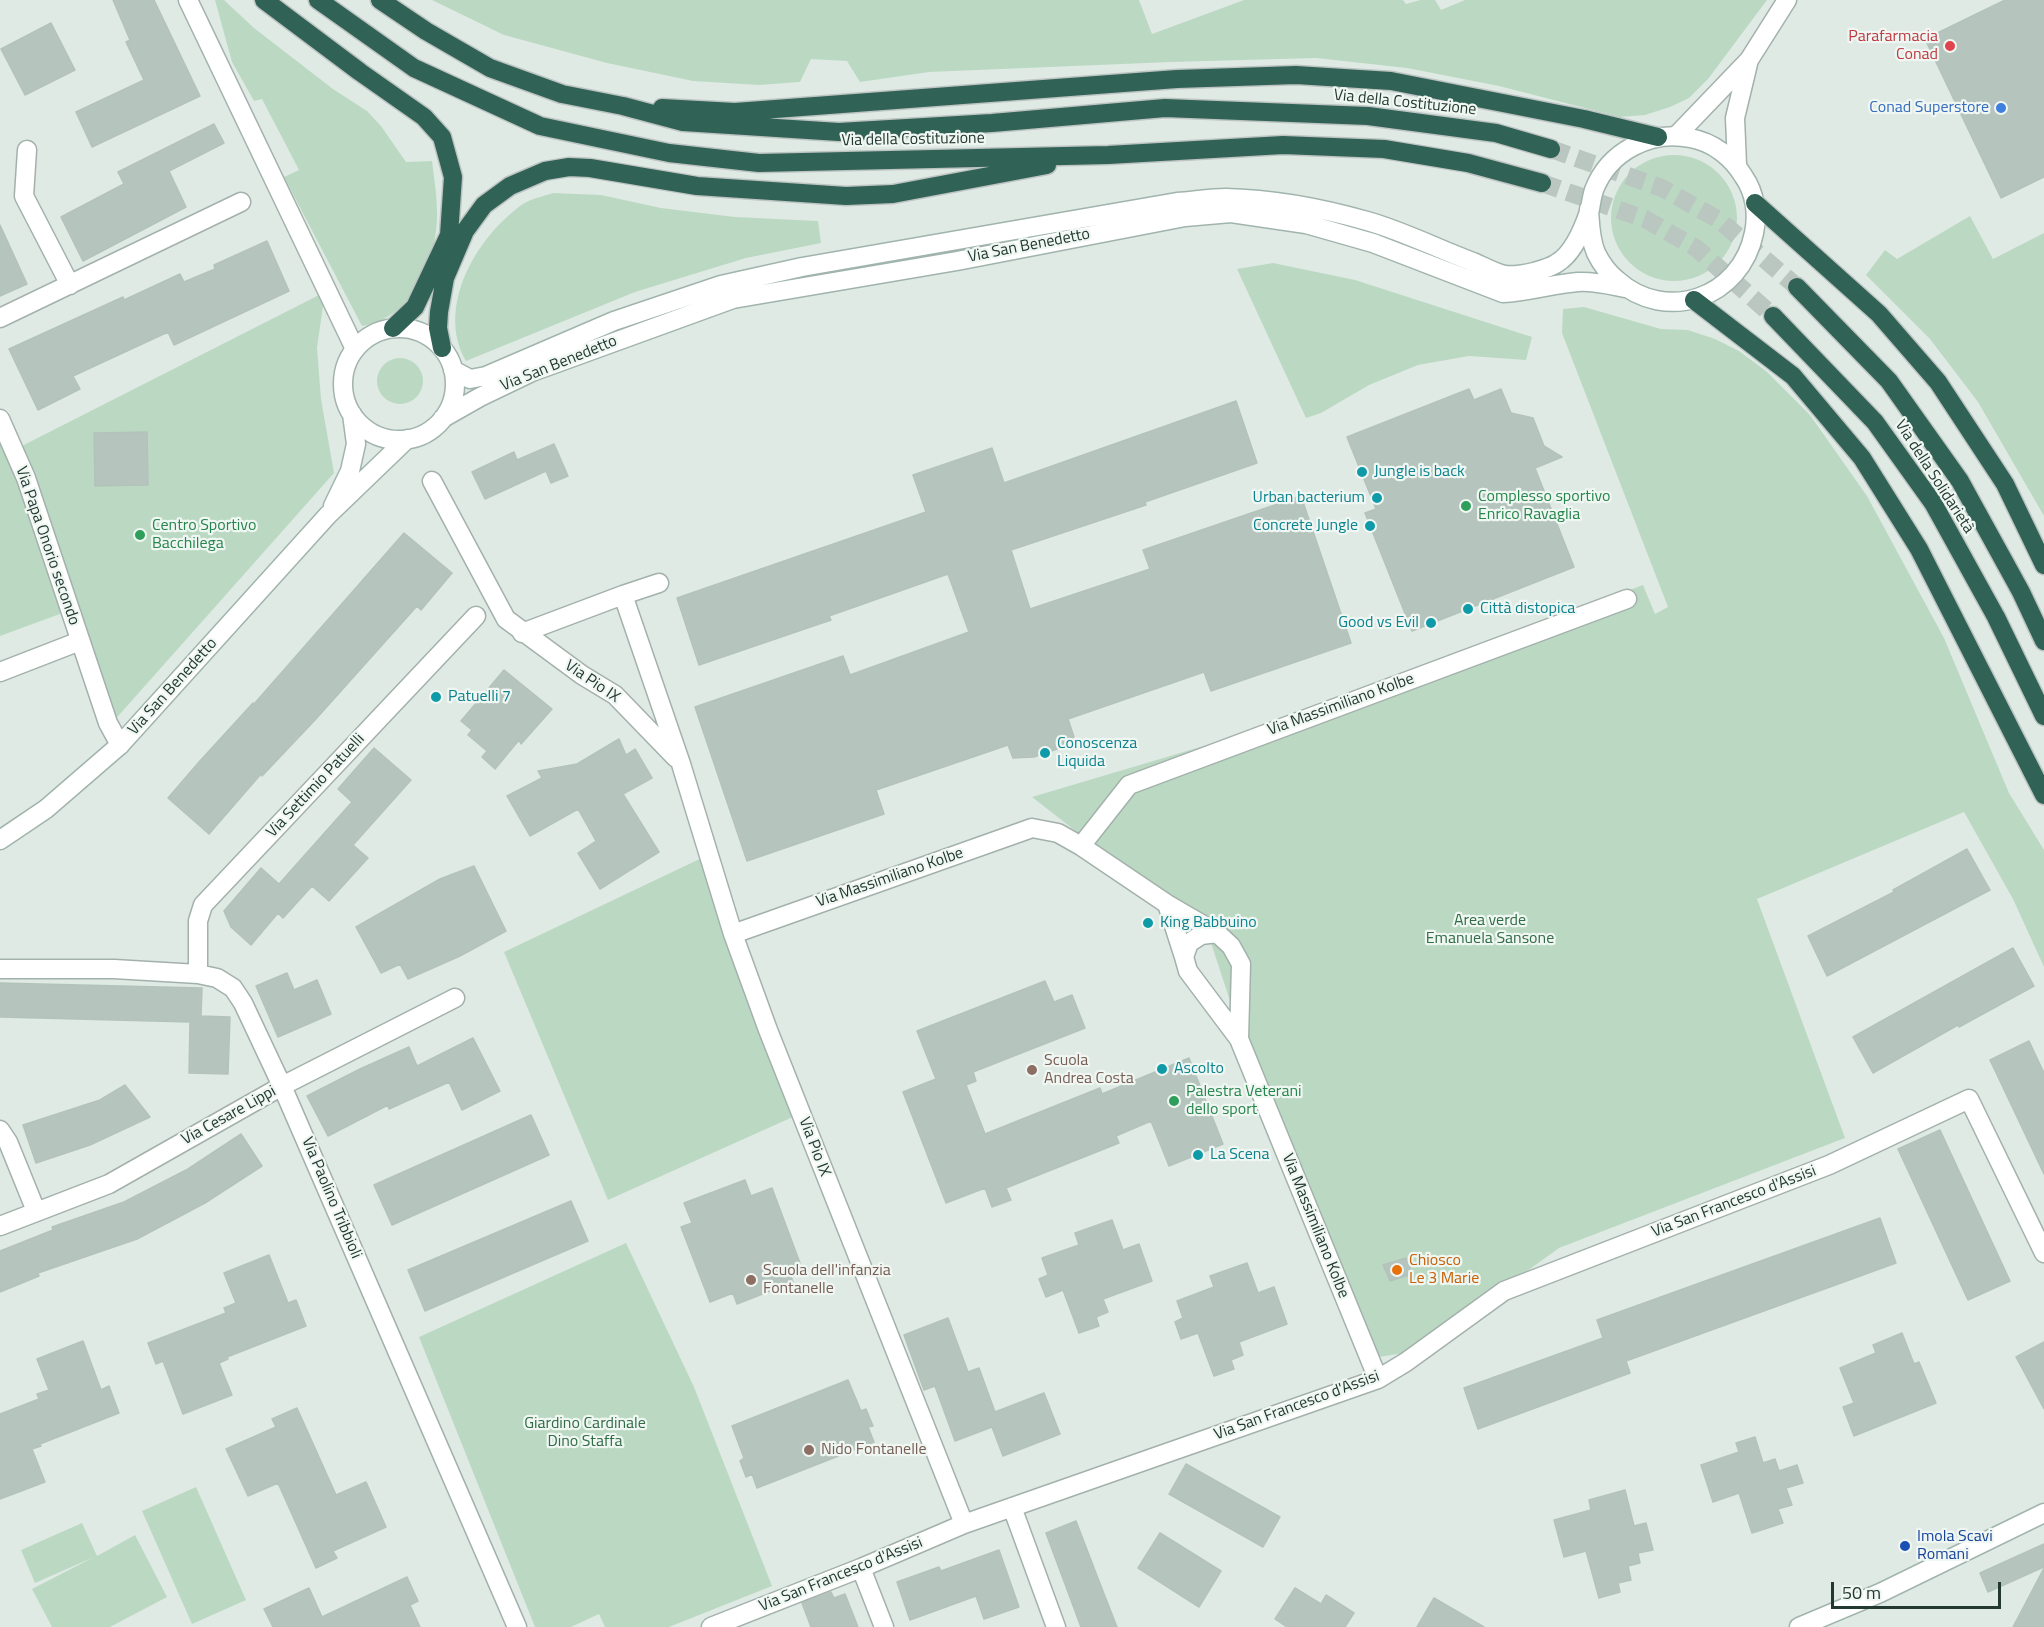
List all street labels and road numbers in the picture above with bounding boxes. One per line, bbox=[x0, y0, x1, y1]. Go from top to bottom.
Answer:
street label: Via della Costituzione bbox=[1333, 86, 1477, 120]
street label: Via della Costituzione bbox=[841, 129, 985, 151]
street label: Via San Benedetto bbox=[966, 225, 1092, 267]
street label: Via San Benedetto bbox=[498, 332, 620, 396]
street label: Via della Solidarietà bbox=[1890, 417, 1978, 537]
street label: Via Papa Onorio secondo bbox=[11, 464, 83, 628]
street label: Via San Benedetto bbox=[124, 635, 222, 739]
street label: Via Pio IX bbox=[561, 657, 623, 707]
street label: Via Massimiliano Kolbe bbox=[1265, 670, 1417, 740]
street label: Via Settimio Patuelli bbox=[263, 730, 369, 842]
street label: Via Massimiliano Kolbe bbox=[814, 844, 966, 912]
street label: Via Cesare Lippi bbox=[178, 1082, 280, 1150]
street label: Via Pio IX bbox=[794, 1115, 834, 1179]
street label: Via Paolino Tribbioli bbox=[297, 1134, 365, 1262]
street label: Via Massimiliano Kolbe bbox=[1277, 1151, 1353, 1301]
street label: Via San Francesco d'Assisi bbox=[1649, 1162, 1819, 1242]
street label: Via San Francesco d'Assisi bbox=[1212, 1367, 1382, 1445]
street label: Via San Francesco d'Assisi bbox=[756, 1533, 926, 1617]

